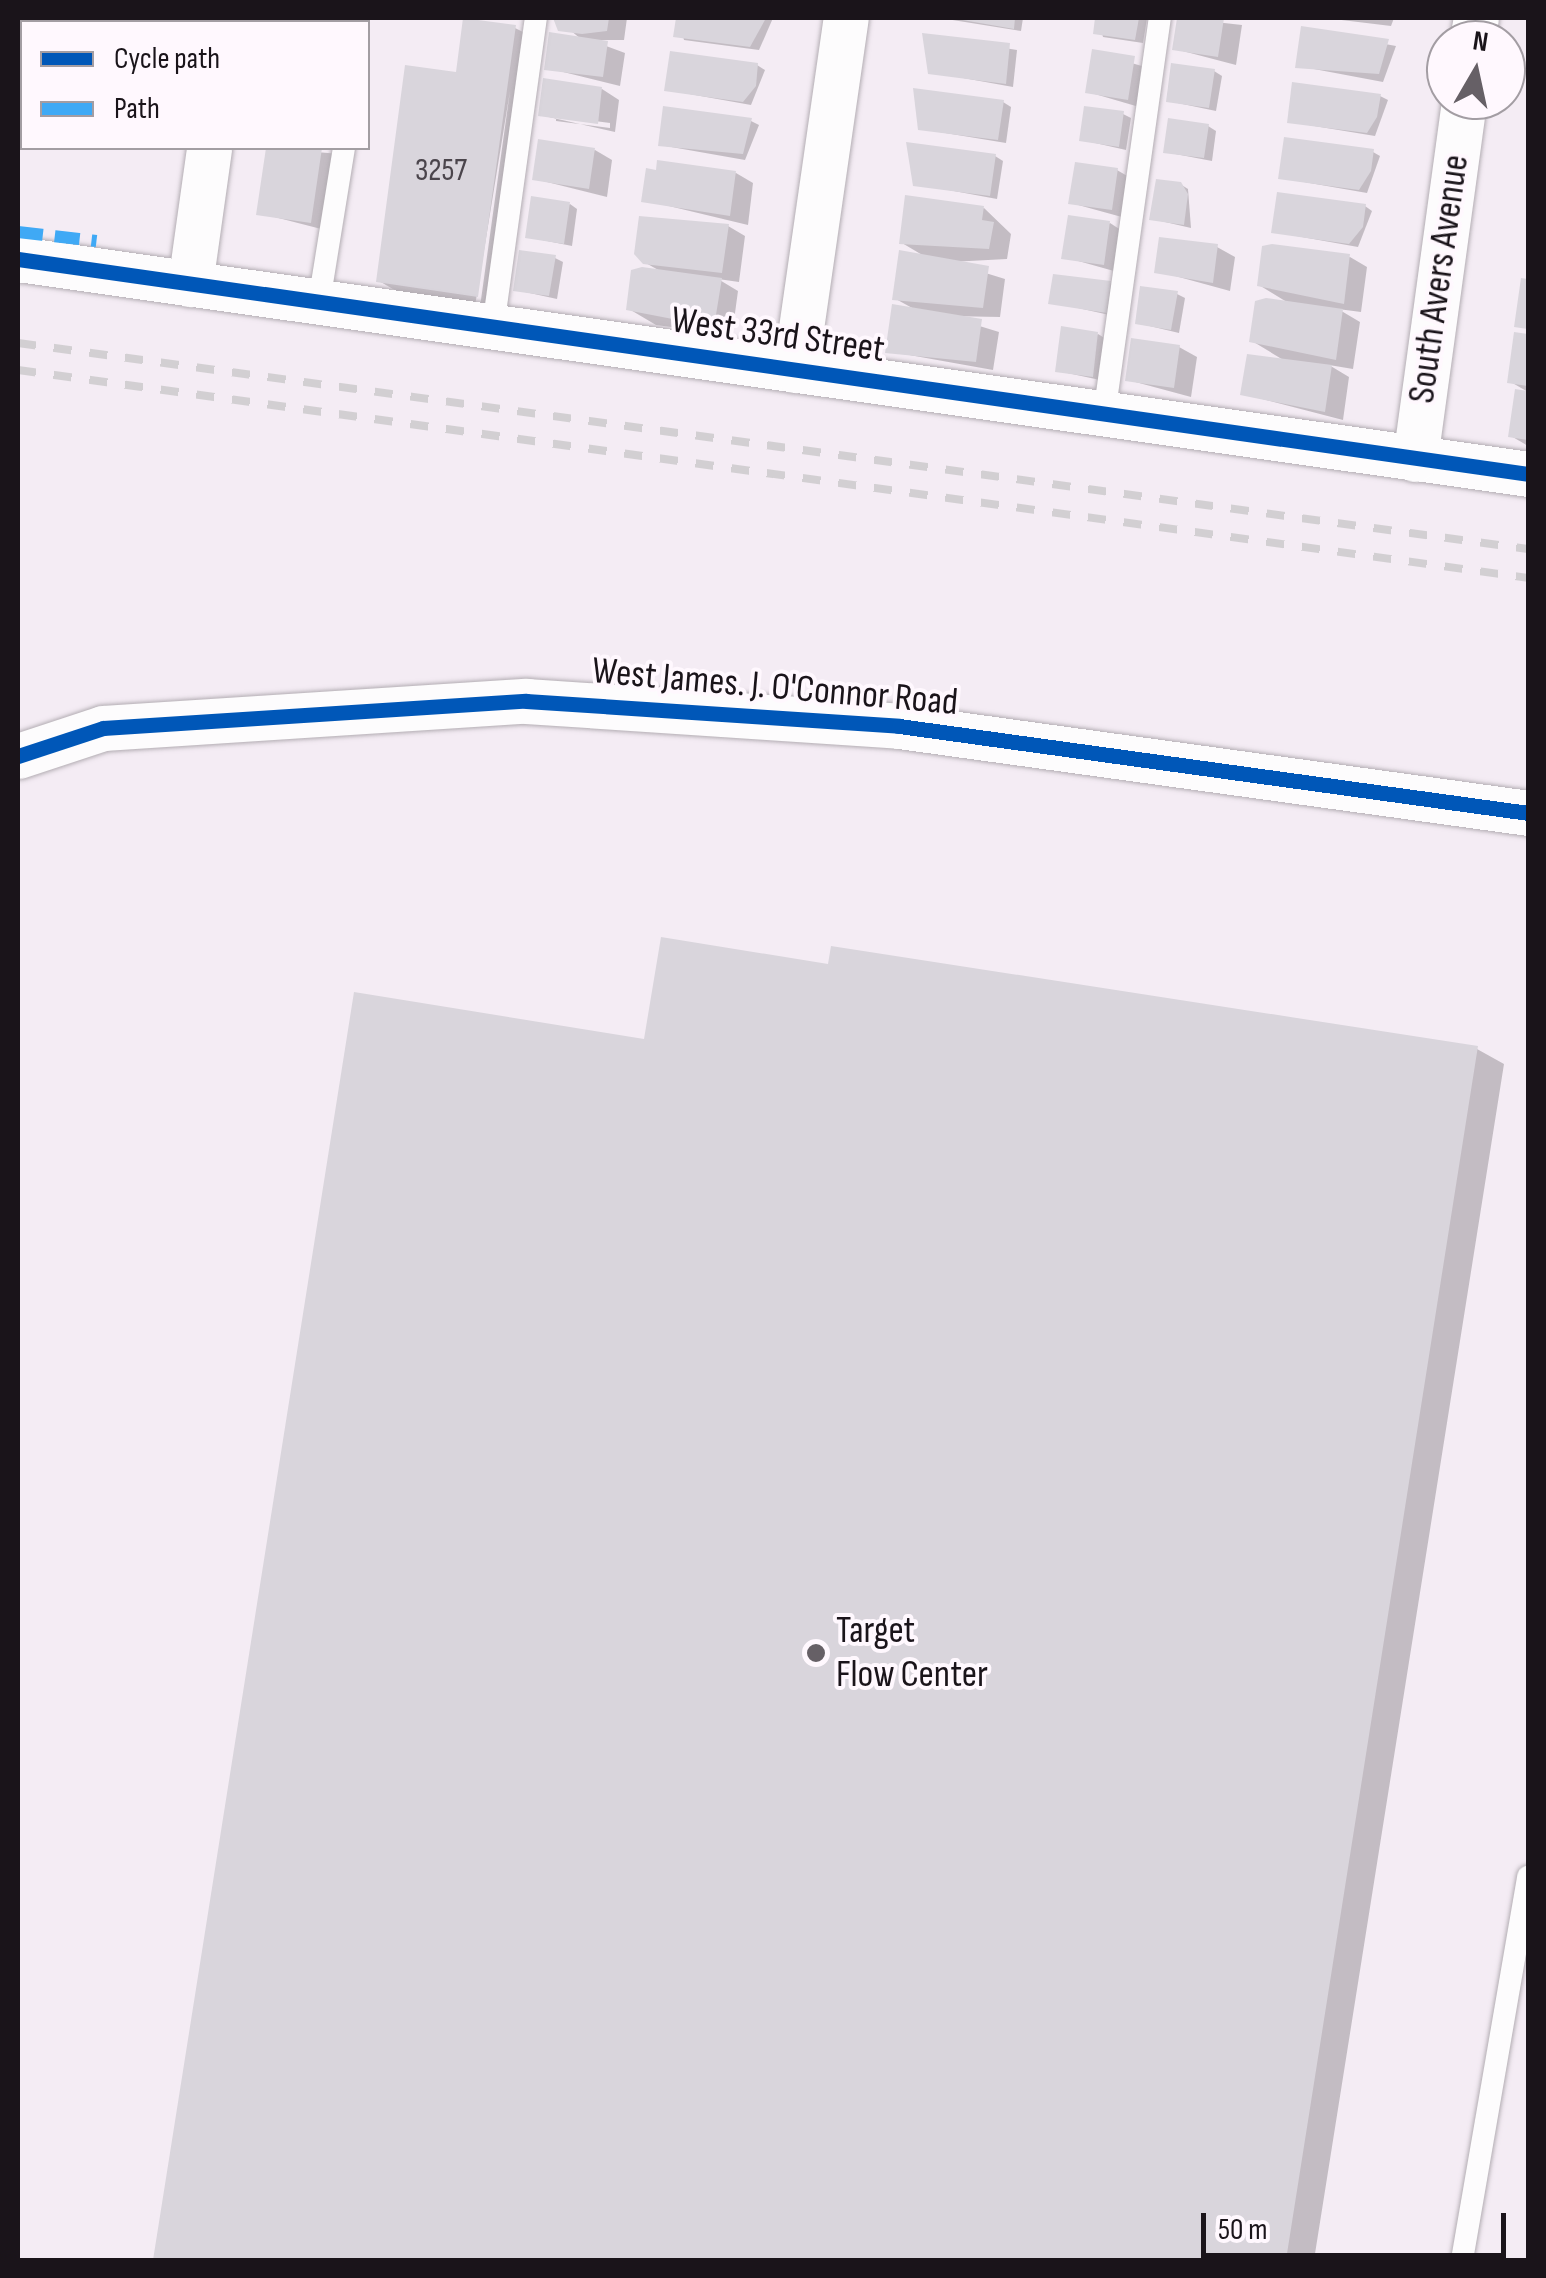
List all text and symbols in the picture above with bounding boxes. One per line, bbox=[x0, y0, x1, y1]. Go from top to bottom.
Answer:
legend bbox=[20, 20, 370, 150]
north arrow bbox=[1426, 20, 1526, 120]
text: N bbox=[1470, 24, 1490, 59]
text: Cycle path bbox=[114, 41, 220, 77]
text: Path bbox=[114, 91, 160, 127]
house number: 3257 bbox=[415, 152, 467, 190]
street label: South Avers Avenue bbox=[1399, 152, 1479, 406]
street label: West 33rd Street bbox=[668, 297, 888, 373]
street label: West James. J. O'Connor Road bbox=[590, 648, 960, 726]
place label: Target Flow Center bbox=[836, 1608, 988, 1698]
marker: Target Flow Center bbox=[805, 1642, 827, 1664]
scale bar bbox=[1206, 2193, 1511, 2255]
text: 50 m bbox=[1218, 2212, 1267, 2248]

